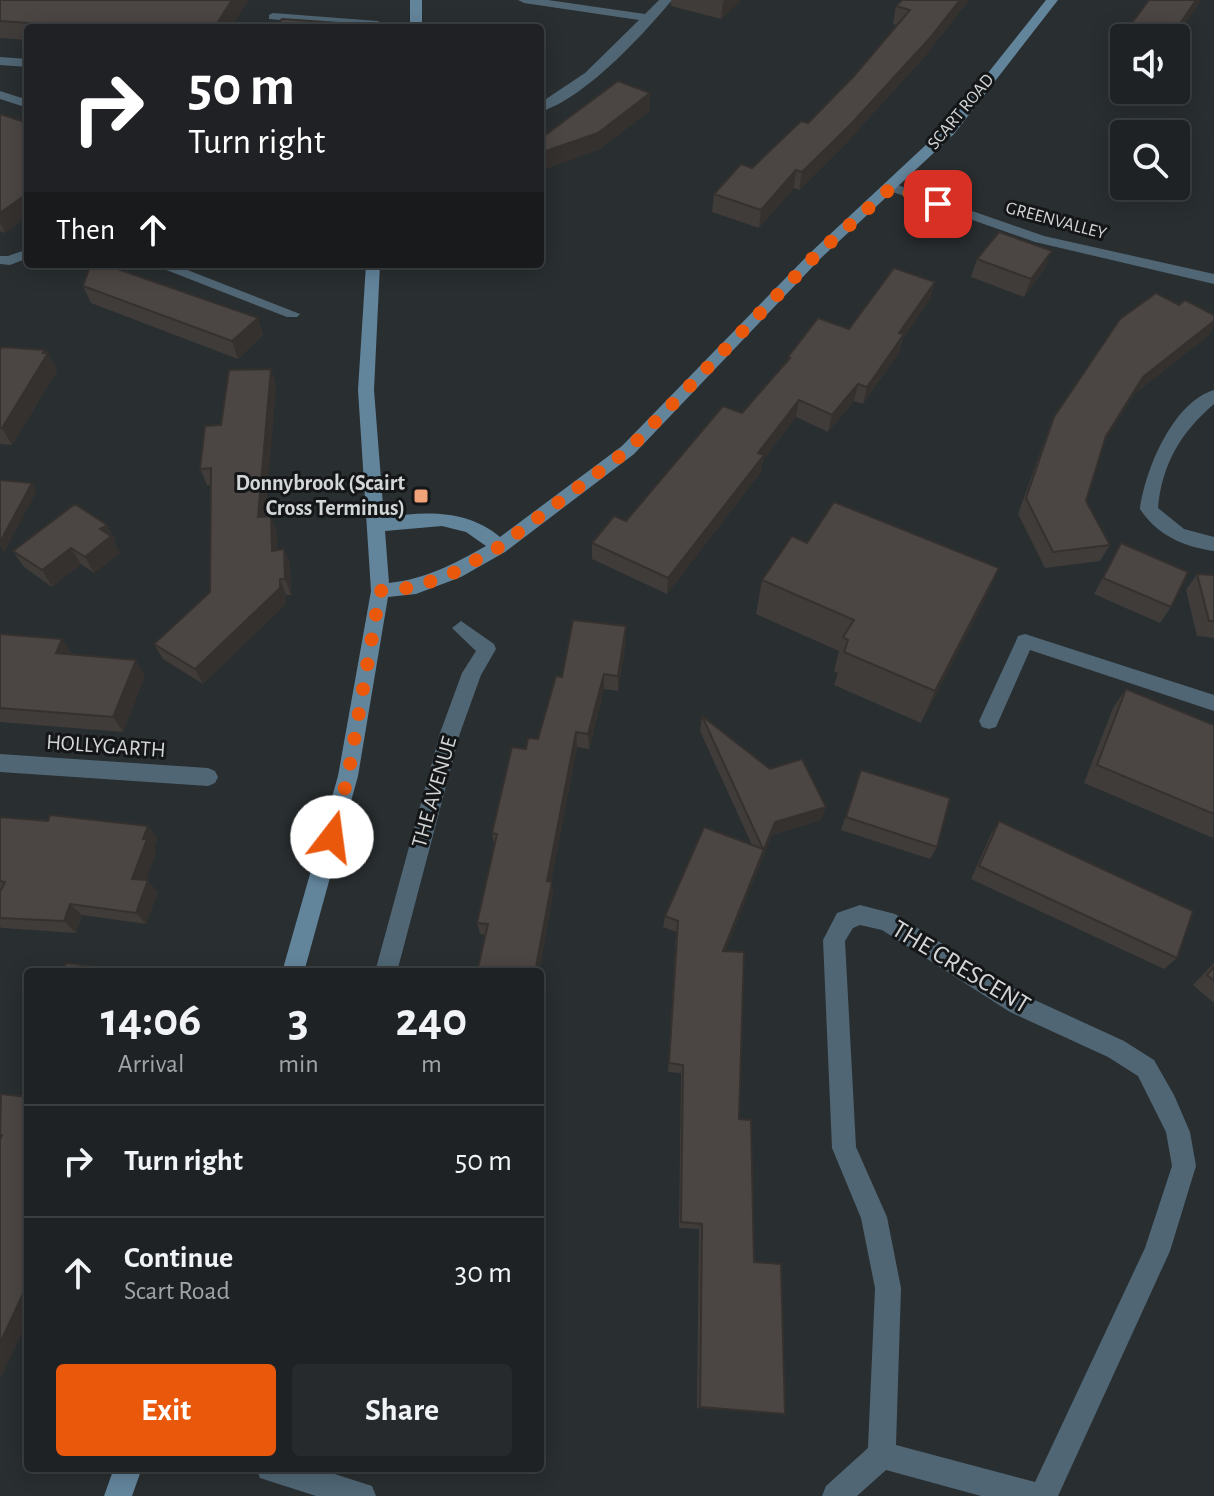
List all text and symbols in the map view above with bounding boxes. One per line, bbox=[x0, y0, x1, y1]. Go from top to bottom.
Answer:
map controls bbox=[1110, 24, 1190, 200]
button: sound bbox=[1110, 24, 1190, 104]
icon: right bbox=[56, 56, 160, 160]
text: 50 m bbox=[188, 59, 295, 115]
street label: SCART ROAD bbox=[924, 71, 998, 153]
button: search bbox=[1110, 120, 1190, 200]
text: Turn right bbox=[188, 124, 325, 160]
pin bbox=[904, 170, 972, 238]
icon: arrive bbox=[916, 182, 960, 226]
street label: GREENVALLEY bbox=[1004, 199, 1109, 243]
icon: ahead bbox=[131, 208, 175, 252]
text: Then bbox=[56, 215, 115, 245]
place label: Donnybrook (Scairt Cross Terminus) bbox=[235, 472, 406, 519]
marker: Donnybrook (Scairt Cross Terminus) bbox=[412, 487, 430, 505]
street label: HOLLYGARTH bbox=[45, 731, 167, 761]
street label: THE AVENUE bbox=[408, 733, 460, 850]
position arrow bbox=[290, 795, 374, 879]
street label: THE CRESCENT bbox=[887, 916, 1035, 1019]
text: 14:06 bbox=[101, 997, 201, 1045]
text: 3 bbox=[288, 997, 309, 1045]
text: 240 bbox=[395, 997, 467, 1045]
text: Arrival bbox=[118, 1051, 185, 1077]
text: min bbox=[278, 1051, 319, 1077]
text: m bbox=[421, 1051, 442, 1077]
icon: right bbox=[56, 1139, 100, 1183]
text: Turn right bbox=[124, 1146, 243, 1176]
text: 50 m bbox=[455, 1146, 512, 1176]
text: Continue bbox=[124, 1243, 233, 1273]
icon: ahead bbox=[56, 1251, 100, 1295]
text: 30 m bbox=[455, 1258, 512, 1288]
text: Scart Road bbox=[124, 1278, 230, 1304]
button: Exit bbox=[56, 1364, 276, 1456]
button: Share bbox=[292, 1364, 512, 1456]

